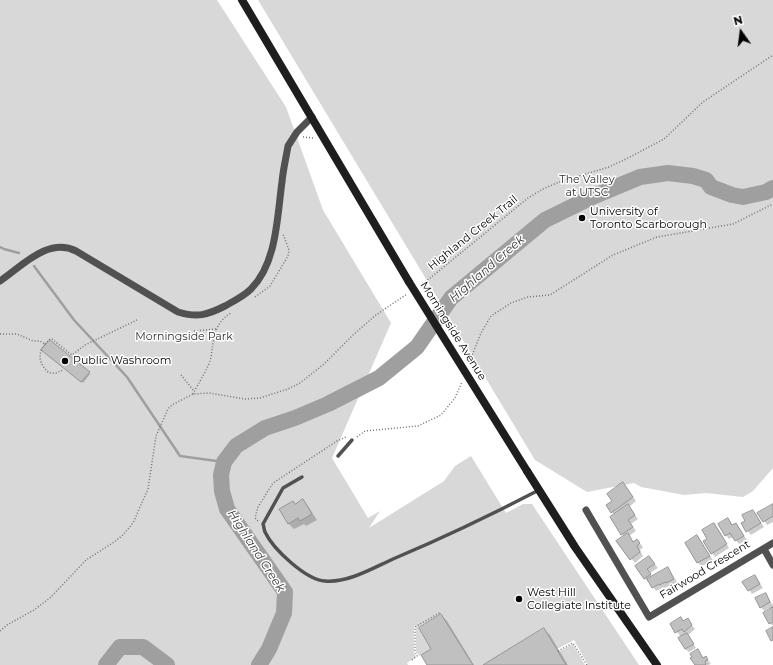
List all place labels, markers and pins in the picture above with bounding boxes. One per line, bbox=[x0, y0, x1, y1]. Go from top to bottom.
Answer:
place label: University of Toronto Scarborough bbox=[590, 205, 707, 231]
marker: University of Toronto Scarborough bbox=[577, 213, 587, 223]
place label: Public Washroom bbox=[73, 354, 171, 368]
marker: Public Washroom bbox=[60, 356, 70, 366]
place label: West Hill Collegiate Institute bbox=[527, 586, 631, 612]
marker: West Hill Collegiate Institute bbox=[514, 594, 524, 604]

